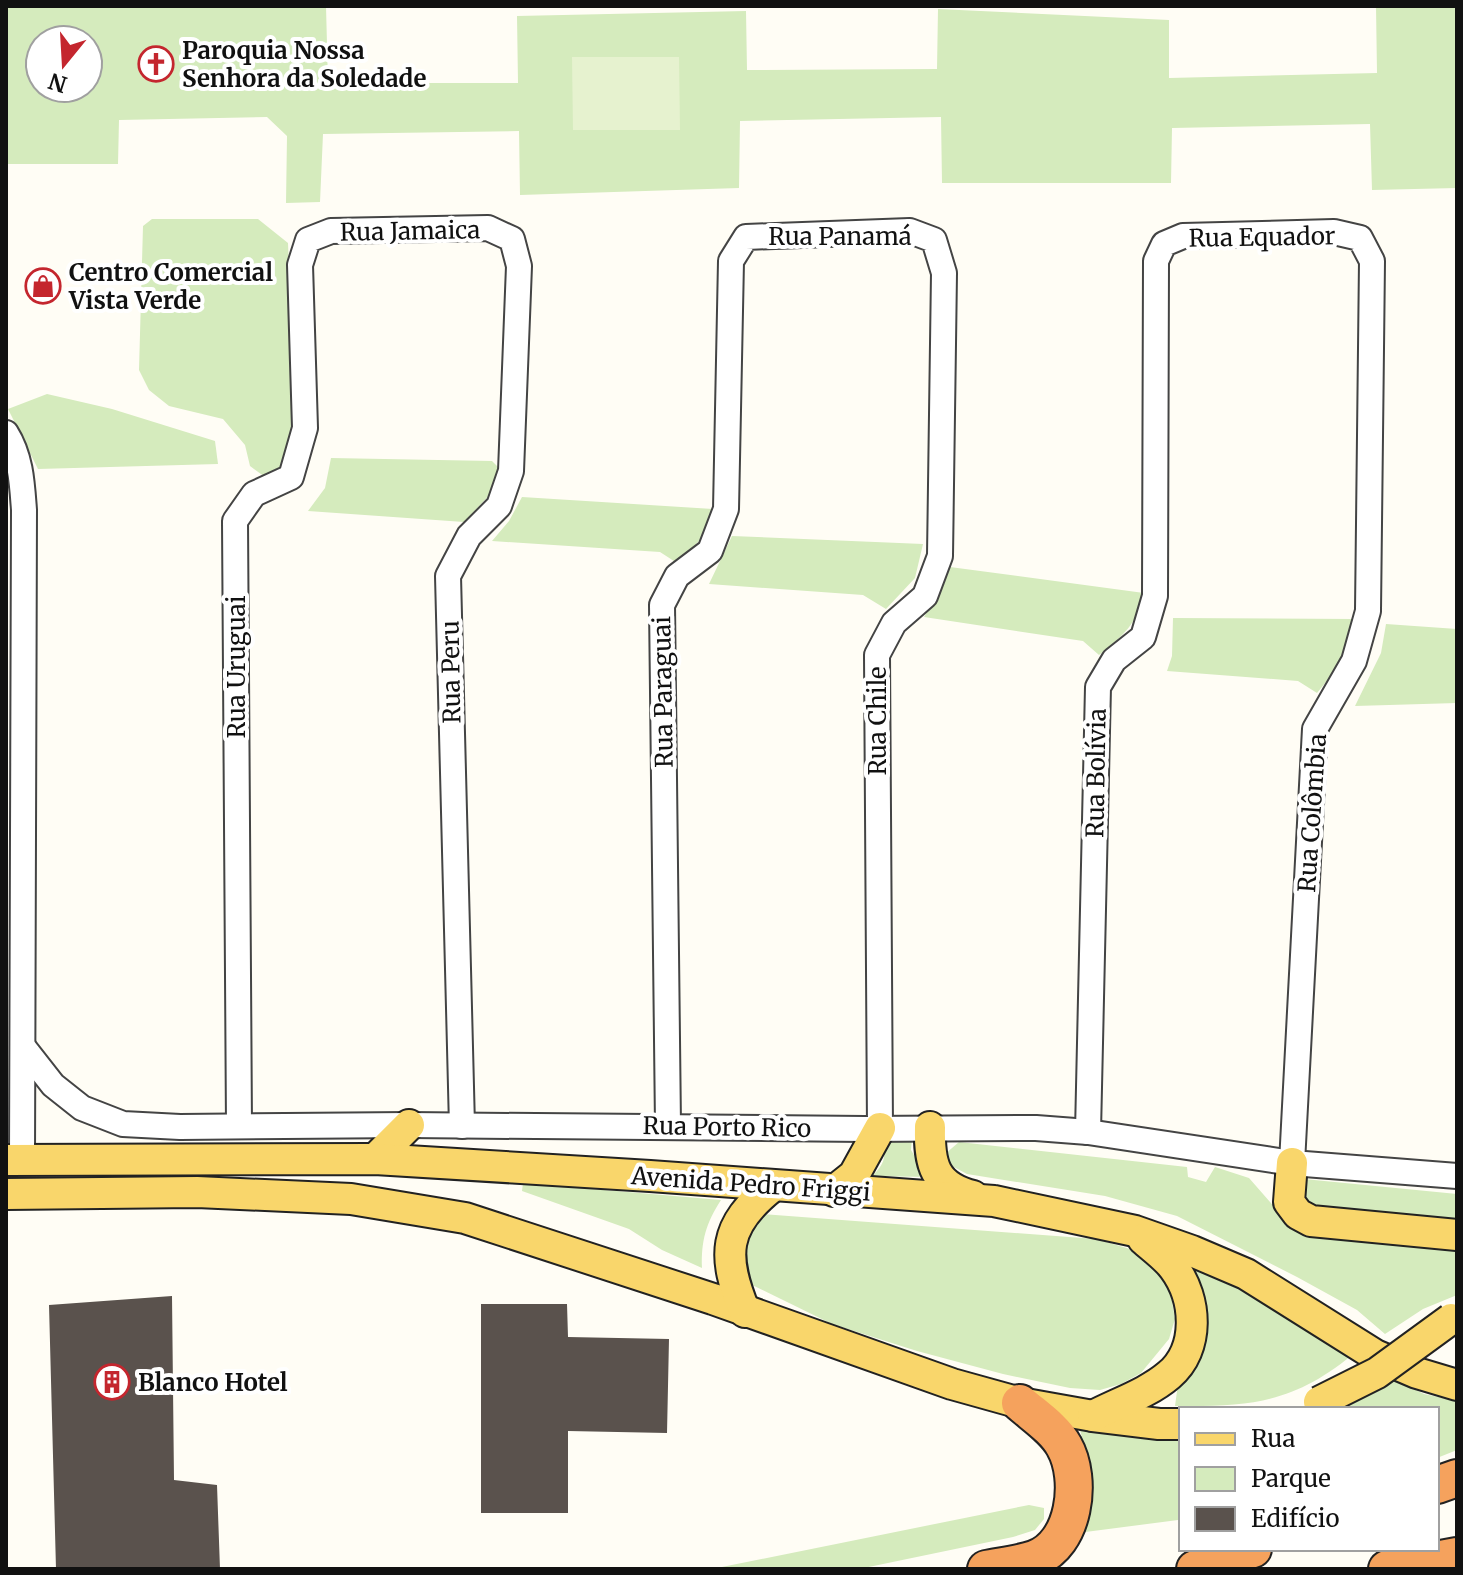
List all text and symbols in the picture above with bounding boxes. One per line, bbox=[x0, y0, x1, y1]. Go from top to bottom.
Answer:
north arrow bbox=[24, 24, 104, 104]
place label: Paroquia Nossa Senhora da Soledade bbox=[182, 35, 427, 94]
church icon: Paroquia Nossa Senhora da Soledade bbox=[137, 45, 175, 83]
text: N bbox=[45, 67, 70, 99]
street label: Rua Jamaica bbox=[340, 214, 481, 248]
street label: Rua Equador bbox=[1188, 220, 1336, 254]
street label: Rua Panamá bbox=[768, 221, 912, 252]
place label: Centro Comercial Vista Verde bbox=[68, 257, 273, 316]
shop icon: Centro Comercial Vista Verde bbox=[24, 267, 62, 305]
street label: Rua Uruguai bbox=[221, 595, 252, 739]
street label: Rua Paraguai bbox=[646, 616, 680, 768]
street label: Rua Peru bbox=[435, 620, 467, 724]
street label: Rua Chile bbox=[862, 666, 893, 776]
street label: Rua Bolívia bbox=[1079, 708, 1113, 838]
street label: Rua Colômbia bbox=[1291, 732, 1333, 893]
street label: Rua Porto Rico bbox=[642, 1110, 812, 1144]
street label: Avenida Pedro Friggi bbox=[629, 1160, 872, 1208]
building icon: Blanco Hotel bbox=[93, 1363, 131, 1401]
place label: Blanco Hotel bbox=[138, 1367, 288, 1398]
legend bbox=[1179, 1407, 1439, 1551]
text: Rua bbox=[1251, 1423, 1295, 1454]
text: Parque bbox=[1251, 1463, 1331, 1494]
text: Edifício bbox=[1251, 1503, 1339, 1534]

